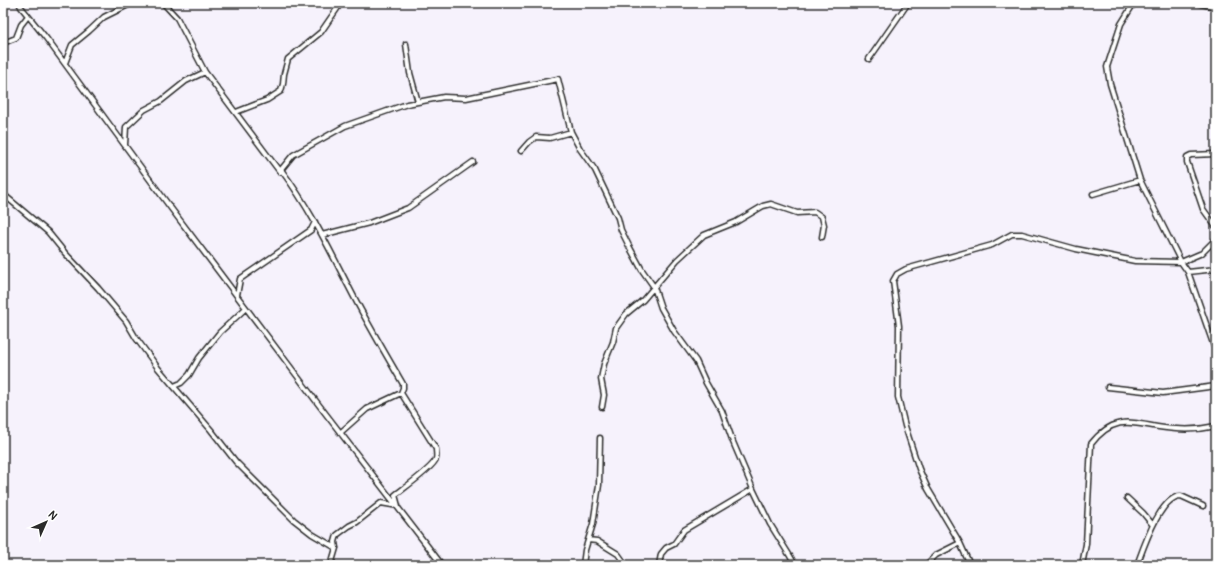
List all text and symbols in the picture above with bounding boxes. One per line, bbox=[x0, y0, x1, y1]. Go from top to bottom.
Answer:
north arrow bbox=[26, 502, 66, 542]
text: N bbox=[45, 508, 60, 523]

